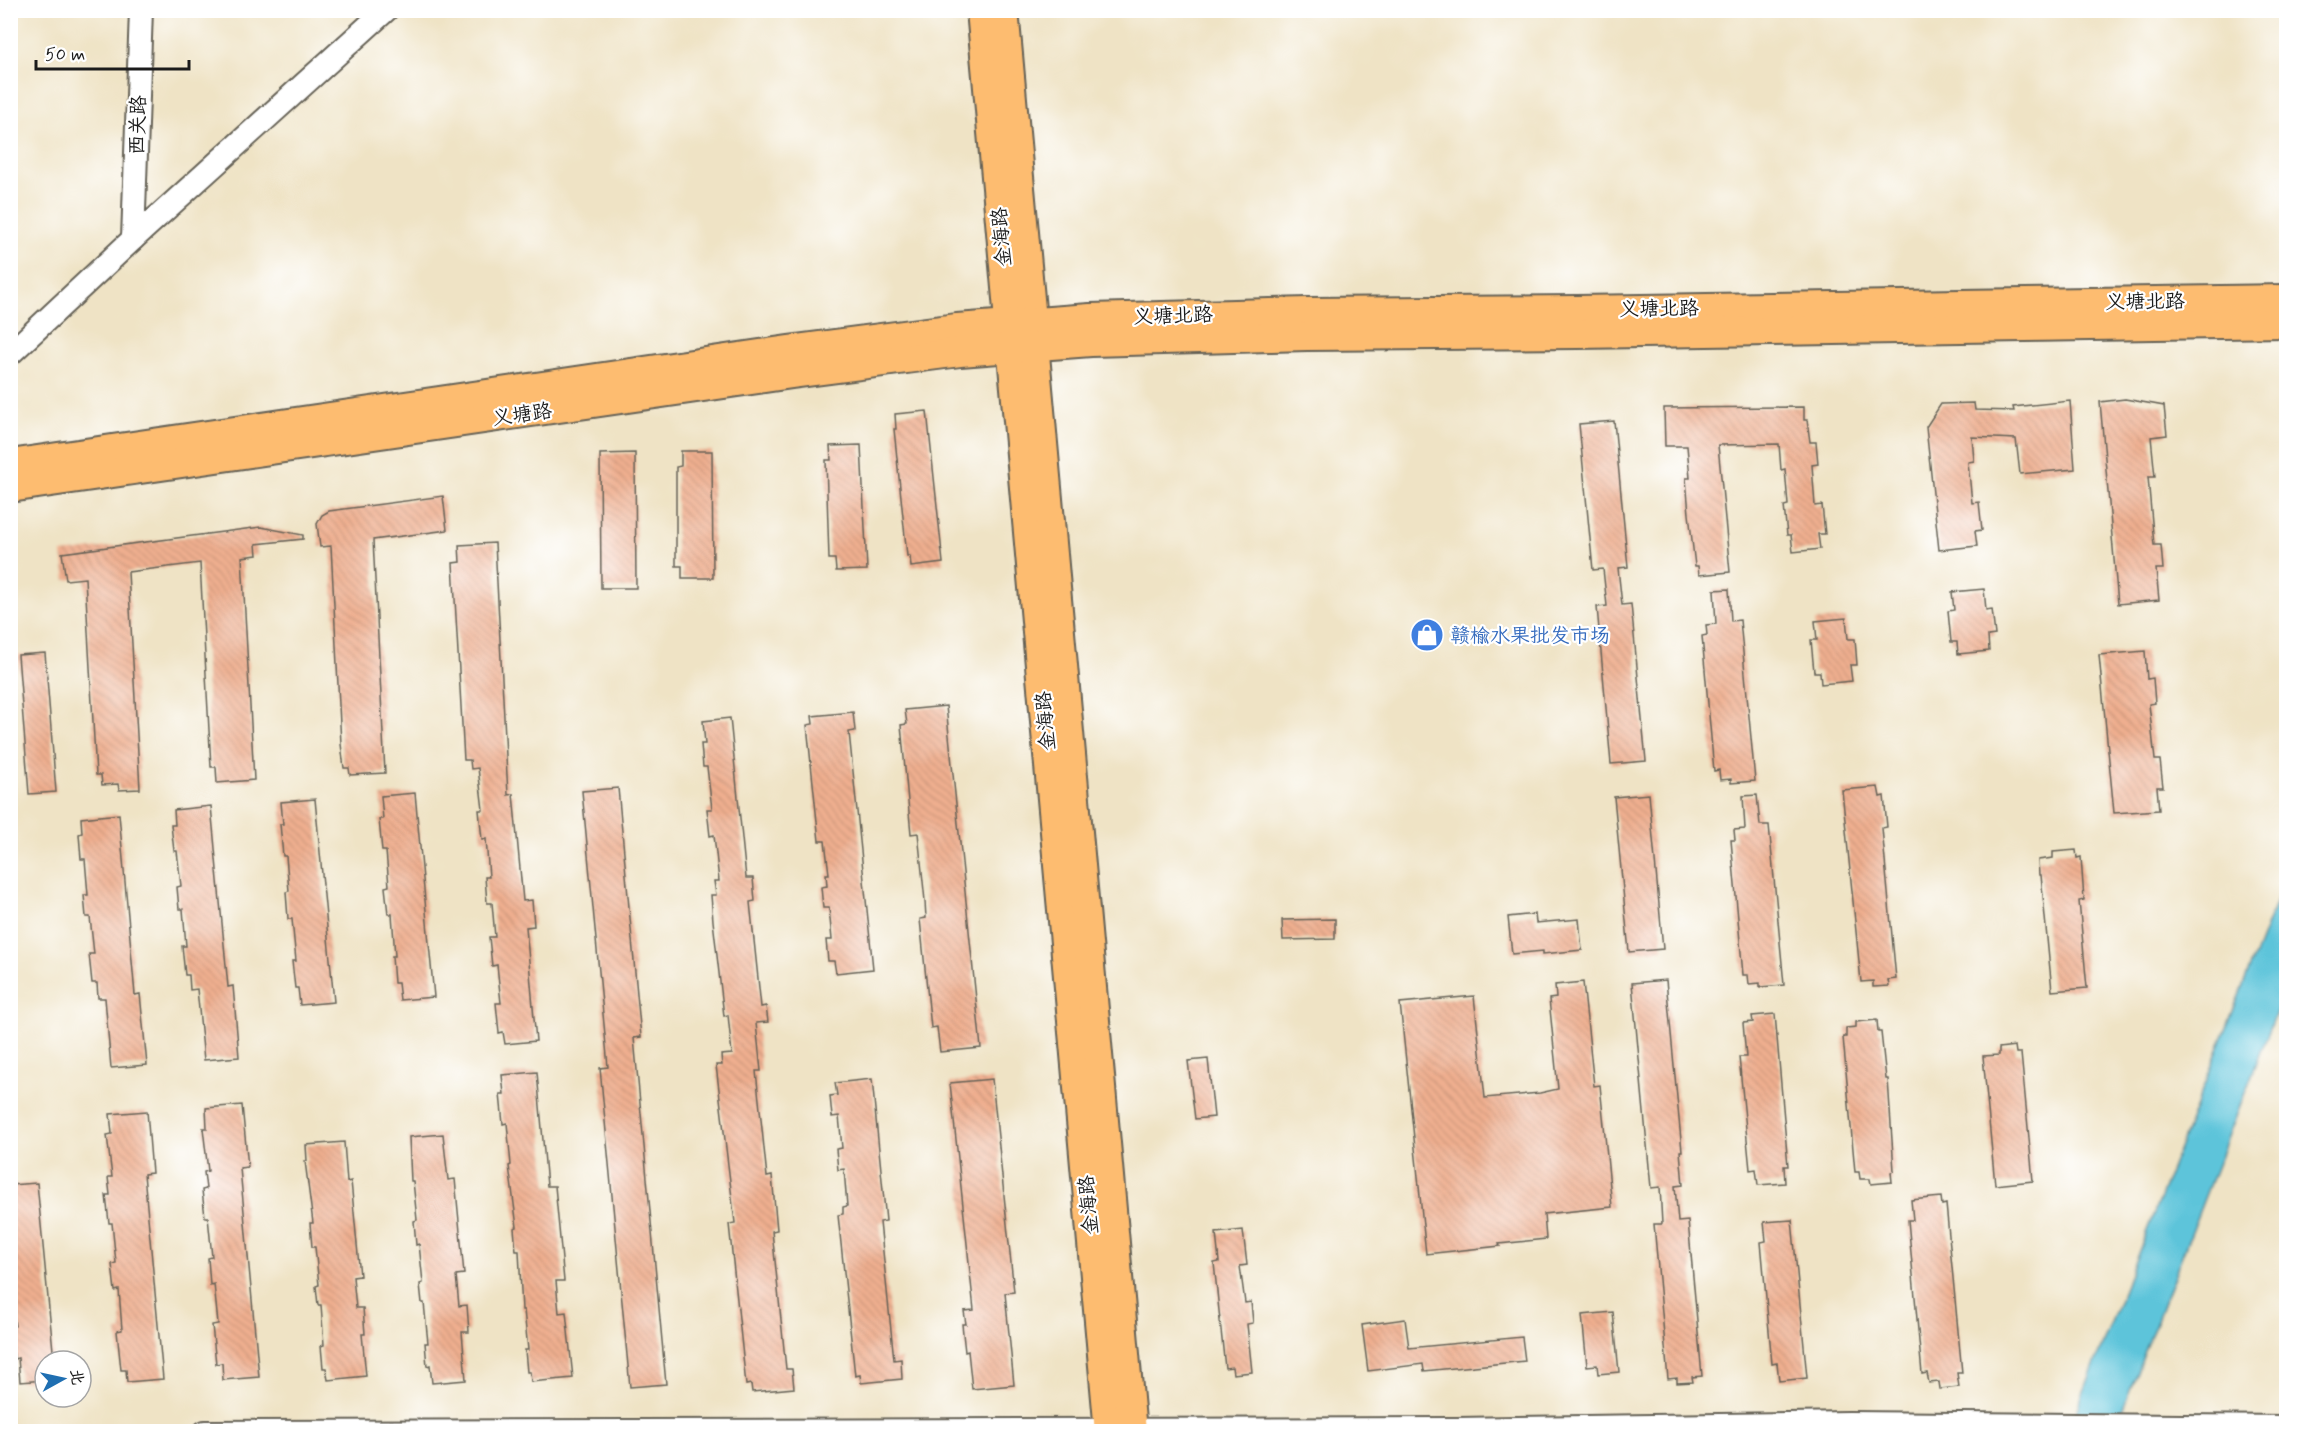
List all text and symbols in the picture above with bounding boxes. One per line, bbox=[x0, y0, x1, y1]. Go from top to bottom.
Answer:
scale bar bbox=[36, 33, 189, 71]
text: 50 m bbox=[45, 43, 85, 67]
street label: 西关路 bbox=[124, 94, 153, 156]
street label: 金海路 bbox=[986, 205, 1019, 268]
street label: 义塘北路 bbox=[2105, 288, 2186, 317]
street label: 义塘北路 bbox=[1619, 295, 1700, 324]
street label: 义塘北路 bbox=[1133, 302, 1214, 331]
street label: 义塘路 bbox=[491, 398, 555, 433]
shop icon: 赣榆水果批发市场 bbox=[1409, 617, 1445, 653]
place label: 赣榆水果批发市场 bbox=[1450, 623, 1610, 650]
street label: 金海路 bbox=[1030, 689, 1063, 752]
street label: 金海路 bbox=[1073, 1173, 1106, 1236]
north arrow bbox=[33, 1349, 93, 1409]
text: 北 bbox=[65, 1368, 88, 1387]

